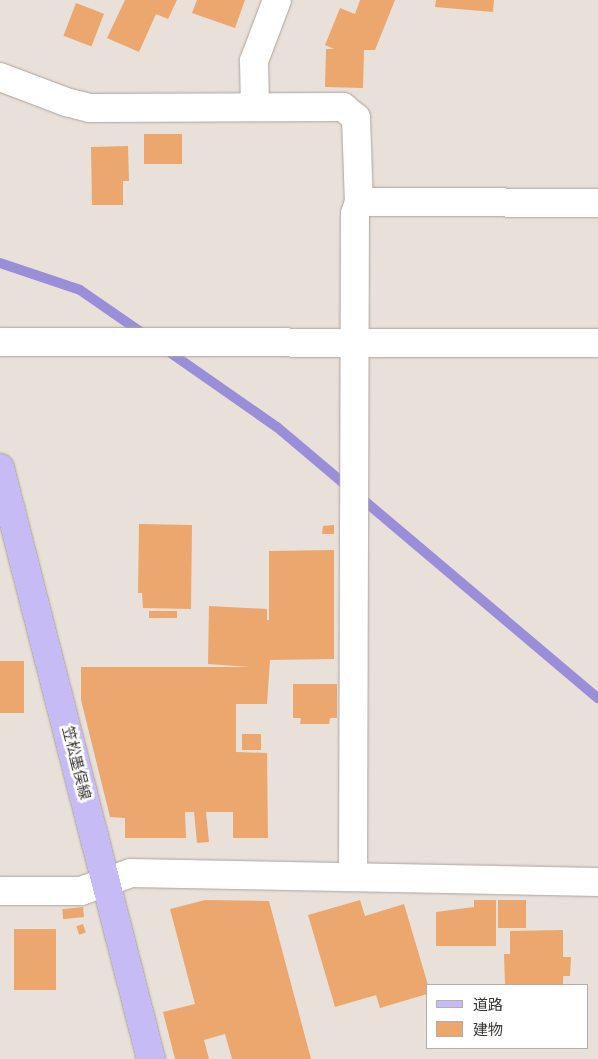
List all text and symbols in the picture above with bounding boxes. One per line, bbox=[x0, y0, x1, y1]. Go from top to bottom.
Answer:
street label: 笠松墨俣線 bbox=[58, 724, 94, 802]
legend bbox=[426, 984, 588, 1049]
text: 道路 bbox=[473, 996, 503, 1014]
text: 建物 bbox=[473, 1021, 503, 1039]

